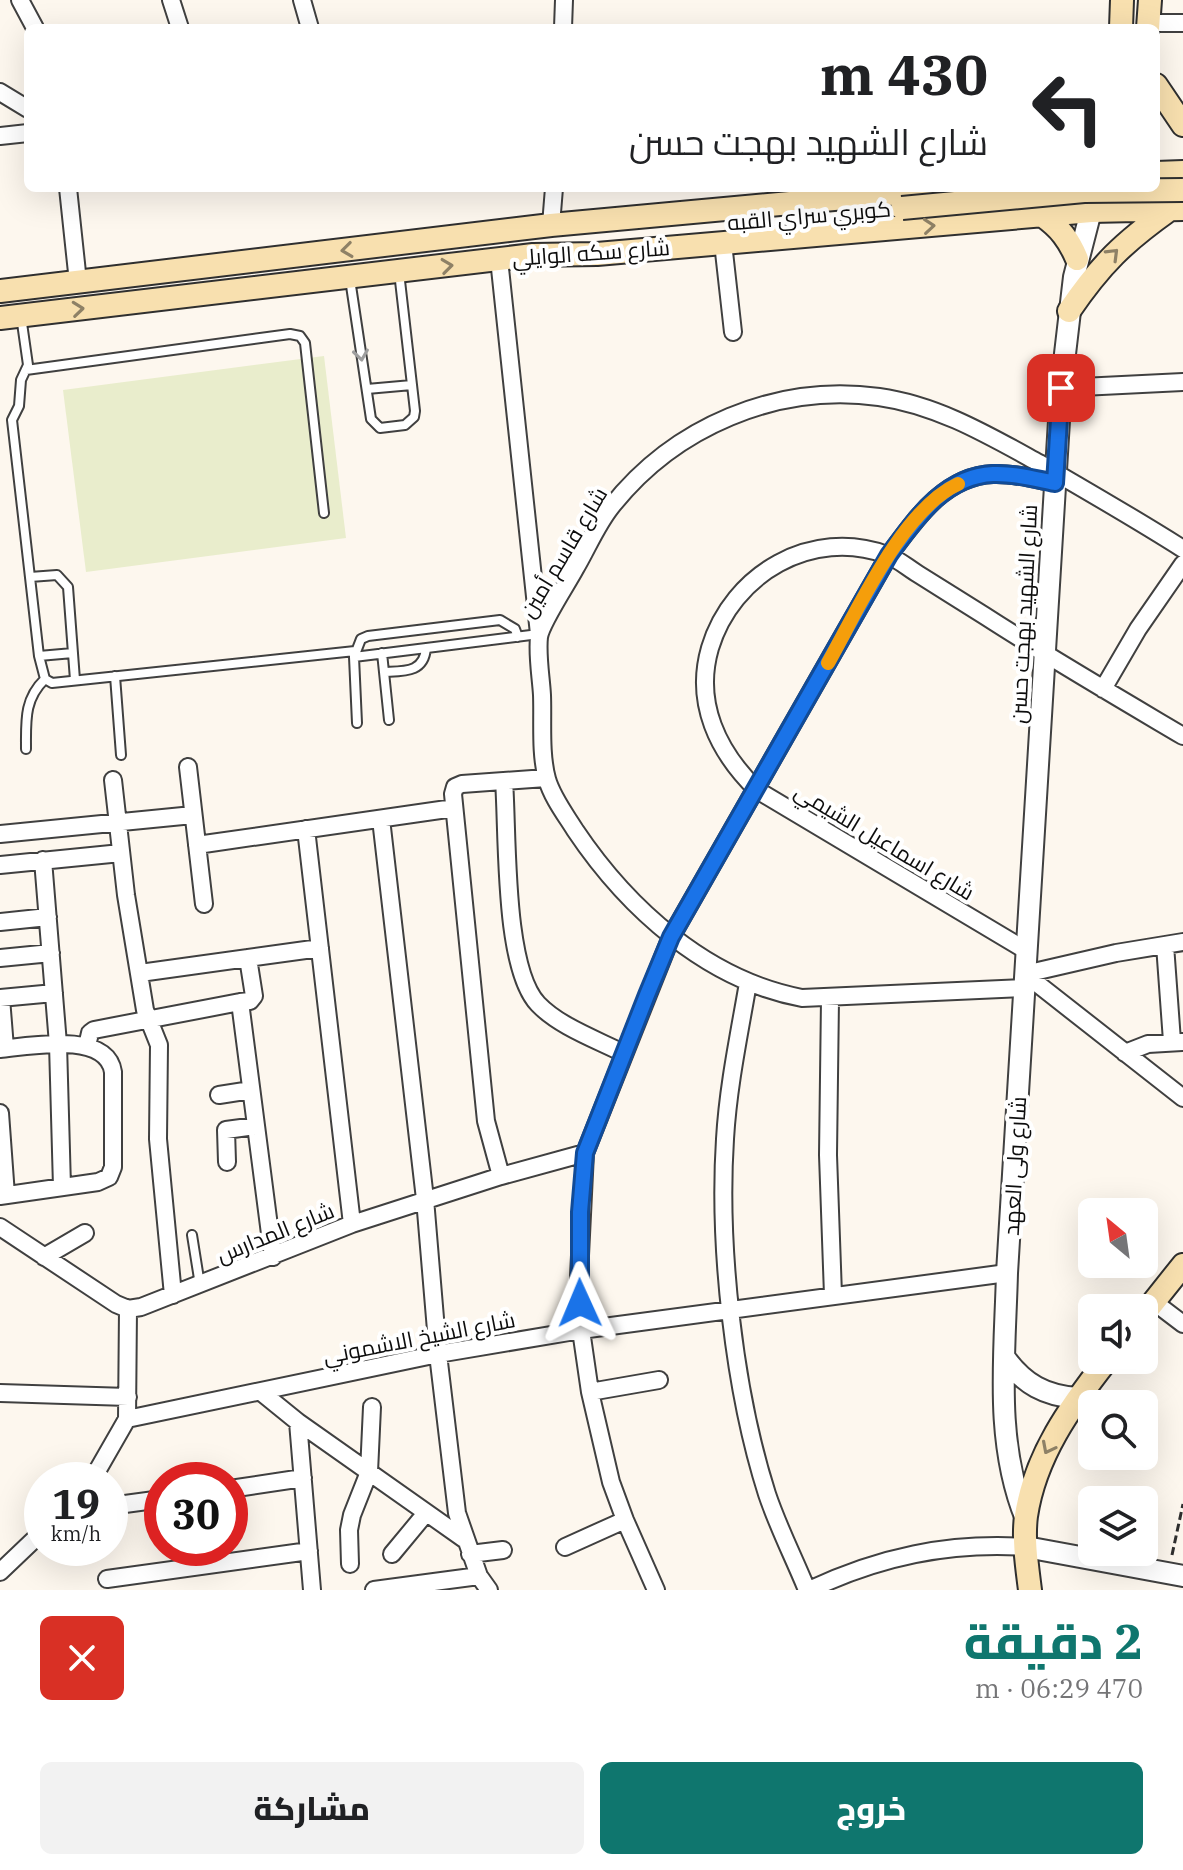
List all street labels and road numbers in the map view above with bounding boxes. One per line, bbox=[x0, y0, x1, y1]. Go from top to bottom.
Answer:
street label: كوبري سراي القبه bbox=[726, 193, 892, 240]
street label: شارع سكه الوايلي bbox=[511, 232, 671, 275]
street label: شارع قاسم أمين bbox=[513, 481, 615, 624]
street label: شارع الشهيد بهجت حسن bbox=[1003, 504, 1044, 724]
street label: شارع اسماعيل الشيمي bbox=[788, 776, 980, 909]
street label: شارع ولى العهد bbox=[996, 1096, 1033, 1236]
street label: شارع المدارس bbox=[212, 1195, 339, 1270]
street label: شارع الشيخ الاشموني bbox=[320, 1304, 518, 1373]

